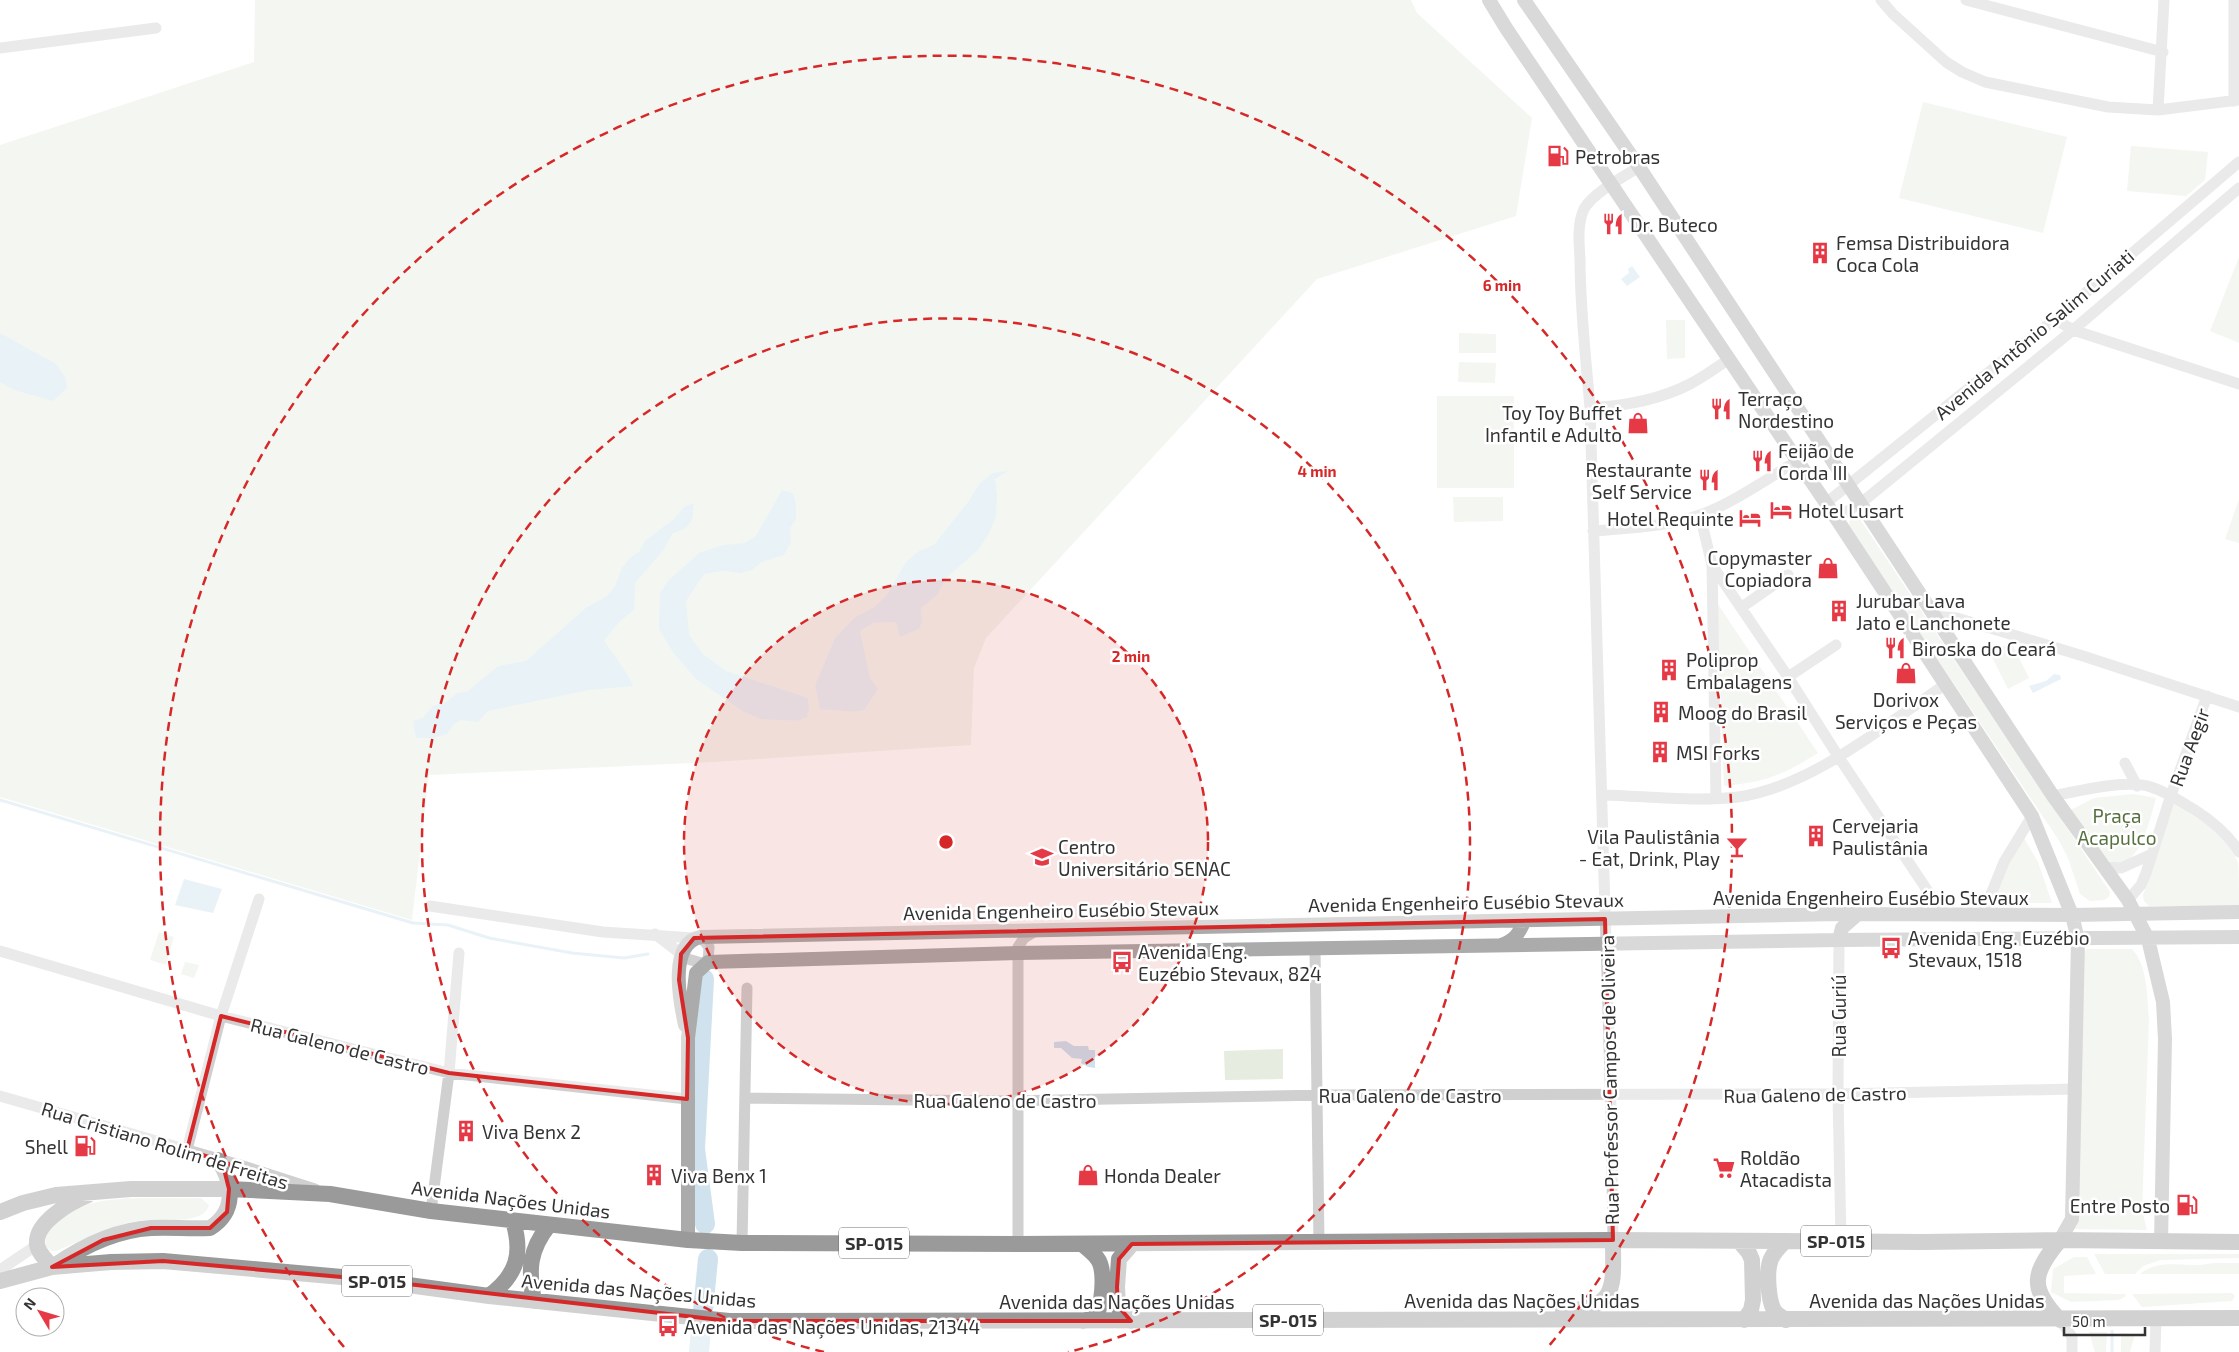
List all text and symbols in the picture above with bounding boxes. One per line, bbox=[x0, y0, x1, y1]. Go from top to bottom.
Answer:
fuel station icon: Petrobras bbox=[1545, 143, 1571, 169]
place label: Petrobras bbox=[1575, 145, 1660, 168]
restaurant icon: Dr. Buteco bbox=[1600, 211, 1626, 237]
place label: Dr. Buteco bbox=[1630, 213, 1718, 236]
place label: Femsa Distribuidora Coca Cola bbox=[1836, 231, 2010, 276]
building icon: Femsa Distribuidora Coca Cola bbox=[1807, 240, 1833, 266]
street label: Avenida Antônio Salim Curiati bbox=[1930, 244, 2138, 424]
text: 6 min bbox=[1483, 276, 1521, 294]
place label: Terraço Nordestino bbox=[1738, 387, 1834, 432]
restaurant icon: Terraço Nordestino bbox=[1708, 396, 1734, 422]
place label: Toy Toy Buffet Infantil e Adulto bbox=[1485, 401, 1622, 446]
shop icon: Toy Toy Buffet Infantil e Adulto bbox=[1625, 410, 1651, 436]
place label: Feijão de Corda III bbox=[1778, 439, 1854, 484]
restaurant icon: Feijão de Corda III bbox=[1749, 448, 1775, 474]
place label: Restaurante Self Service bbox=[1585, 458, 1692, 503]
text: 4 min bbox=[1297, 462, 1337, 480]
restaurant icon: Restaurante Self Service bbox=[1696, 467, 1722, 493]
hotel icon: Hotel Lusart bbox=[1768, 497, 1794, 523]
place label: Hotel Lusart bbox=[1798, 499, 1904, 522]
hotel icon: Hotel Requinte bbox=[1737, 505, 1763, 531]
place label: Hotel Requinte bbox=[1607, 507, 1734, 530]
place label: Copymaster Copiadora bbox=[1708, 546, 1812, 591]
shop icon: Copymaster Copiadora bbox=[1815, 555, 1841, 581]
place label: Jurubar Lava Jato e Lanchonete bbox=[1856, 589, 2011, 634]
building icon: Jurubar Lava Jato e Lanchonete bbox=[1826, 598, 1852, 624]
restaurant icon: Biroska do Ceará bbox=[1882, 635, 1908, 661]
place label: Biroska do Ceará bbox=[1912, 637, 2056, 660]
text: 2 min bbox=[1112, 647, 1150, 665]
place label: Poliprop Embalagens bbox=[1686, 648, 1792, 693]
building icon: Poliprop Embalagens bbox=[1656, 657, 1682, 683]
shop icon: Dorivox Serviços e Peças bbox=[1893, 660, 1919, 686]
place label: Dorivox Serviços e Peças bbox=[1835, 688, 1977, 734]
building icon: Moog do Brasil bbox=[1648, 699, 1674, 725]
place label: Moog do Brasil bbox=[1678, 701, 1807, 724]
street label: Rua Aegir bbox=[2164, 704, 2214, 789]
building icon: MSI Forks bbox=[1647, 739, 1673, 765]
place label: MSI Forks bbox=[1676, 741, 1760, 764]
park label: Praça Acapulco bbox=[2078, 804, 2156, 849]
place label: Cervejaria Paulistânia bbox=[1832, 814, 1928, 859]
building icon: Cervejaria Paulistânia bbox=[1803, 823, 1829, 849]
place label: Vila Paulistânia - Eat, Drink, Play bbox=[1579, 825, 1720, 870]
centre of rings bbox=[937, 833, 955, 851]
bar icon: Vila Paulistânia - Eat, Drink, Play bbox=[1724, 834, 1750, 860]
place label: Centro Universitário SENAC bbox=[1058, 835, 1231, 880]
school or university icon: Centro Universitário SENAC bbox=[1029, 844, 1055, 870]
street label: Avenida Engenheiro Eusébio Stevaux bbox=[1713, 886, 2029, 909]
street label: Avenida Engenheiro Eusébio Stevaux bbox=[1308, 888, 1624, 916]
street label: Avenida Engenheiro Eusébio Stevaux bbox=[903, 896, 1219, 924]
place label: Avenida Eng. Euzébio Stevaux, 1518 bbox=[1908, 926, 2089, 971]
street label: Rua Professor Campos de Oliveira bbox=[1595, 935, 1623, 1225]
bus stop icon: Avenida Eng. Euzébio Stevaux, 1518 bbox=[1878, 935, 1904, 961]
place label: Avenida Eng. Euzébio Stevaux, 824 bbox=[1138, 940, 1322, 985]
bus stop icon: Avenida Eng. Euzébio Stevaux, 824 bbox=[1109, 949, 1135, 975]
street label: Rua Guriú bbox=[1827, 974, 1850, 1058]
street label: Rua Galeno de Castro bbox=[248, 1013, 432, 1079]
street label: Rua Galeno de Castro bbox=[1723, 1081, 1907, 1107]
street label: Rua Galeno de Castro bbox=[1318, 1084, 1502, 1107]
street label: Rua Galeno de Castro bbox=[913, 1089, 1097, 1112]
street label: Rua Cristiano Rolim de Freitas bbox=[39, 1096, 291, 1194]
building icon: Viva Benx 2 bbox=[453, 1118, 479, 1144]
place label: Viva Benx 2 bbox=[482, 1120, 581, 1143]
fuel station icon: Shell bbox=[72, 1133, 98, 1159]
place label: Shell bbox=[25, 1135, 68, 1158]
place label: Roldão Atacadista bbox=[1740, 1146, 1832, 1191]
supermarket icon: Roldão Atacadista bbox=[1711, 1155, 1737, 1181]
building icon: Viva Benx 1 bbox=[641, 1162, 667, 1188]
shop icon: Honda Dealer bbox=[1075, 1162, 1101, 1188]
place label: Viva Benx 1 bbox=[671, 1164, 767, 1187]
place label: Honda Dealer bbox=[1104, 1164, 1221, 1187]
street label: Avenida Nações Unidas bbox=[410, 1175, 612, 1224]
fuel station icon: Entre Posto bbox=[2174, 1192, 2200, 1218]
place label: Entre Posto bbox=[2070, 1194, 2170, 1217]
road number: SP-015 bbox=[1801, 1226, 1871, 1256]
road number: SP-015 bbox=[839, 1228, 909, 1258]
road number: SP-015 bbox=[342, 1266, 412, 1296]
street label: Avenida das Nações Unidas bbox=[521, 1268, 757, 1313]
north arrow bbox=[15, 1287, 65, 1337]
street label: Avenida das Nações Unidas bbox=[1404, 1289, 1640, 1313]
street label: Avenida das Nações Unidas bbox=[1809, 1289, 2045, 1313]
street label: Avenida das Nações Unidas bbox=[999, 1290, 1235, 1314]
text: N bbox=[20, 1294, 39, 1313]
road number: SP-015 bbox=[1253, 1304, 1323, 1336]
scale bar bbox=[2064, 1304, 2145, 1336]
text: 50 m bbox=[2072, 1312, 2106, 1330]
bus stop icon: Avenida das Nações Unidas, 21344 bbox=[655, 1313, 681, 1339]
place label: Avenida das Nações Unidas, 21344 bbox=[684, 1315, 980, 1339]

